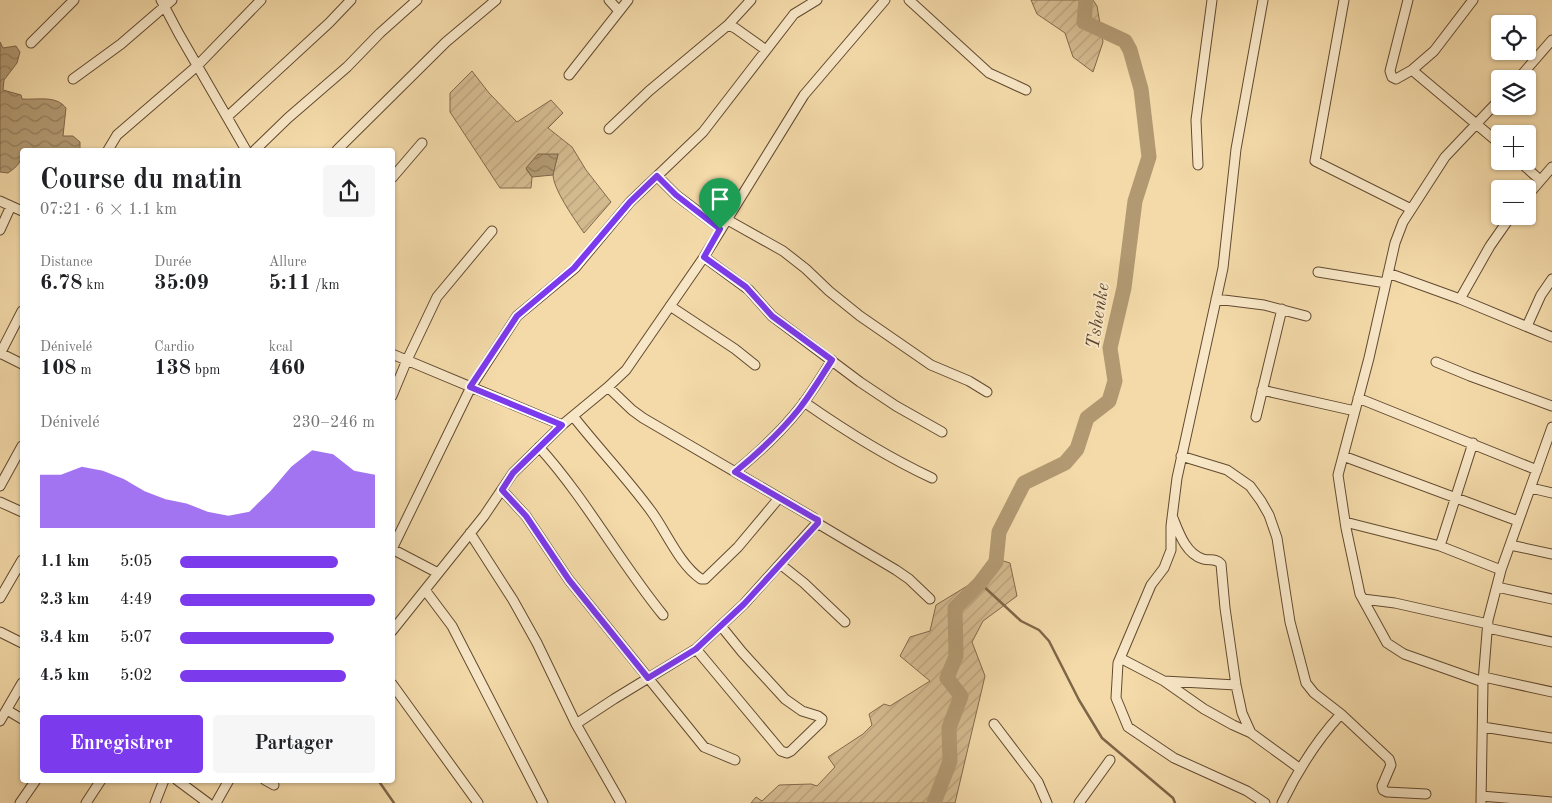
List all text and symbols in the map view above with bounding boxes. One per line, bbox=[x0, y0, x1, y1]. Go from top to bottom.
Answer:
map controls bbox=[1491, 15, 1536, 225]
button: locate bbox=[1491, 15, 1536, 60]
button: layers bbox=[1491, 70, 1536, 115]
button: + bbox=[1491, 125, 1536, 170]
button: share bbox=[323, 165, 375, 217]
text: Course du matin bbox=[40, 167, 242, 195]
pin bbox=[699, 178, 741, 229]
button: − bbox=[1491, 180, 1536, 225]
icon: arrive bbox=[706, 185, 734, 213]
text: 07:21 · 6 × 1.1 km bbox=[40, 202, 177, 218]
text: Distance bbox=[40, 255, 93, 269]
text: Durée bbox=[154, 255, 191, 269]
text: Allure bbox=[269, 255, 307, 269]
text: 6.78 bbox=[40, 273, 82, 294]
text: 35:09 bbox=[154, 273, 209, 294]
text: 5:11 bbox=[269, 273, 311, 294]
text: km bbox=[82, 278, 105, 292]
text: /km bbox=[311, 278, 340, 292]
water label: Tshenke bbox=[1084, 281, 1114, 350]
text: Dénivelé bbox=[40, 340, 92, 354]
text: Cardio bbox=[154, 340, 194, 354]
text: kcal bbox=[269, 340, 293, 354]
text: 108 bbox=[40, 358, 77, 379]
text: 138 bbox=[154, 358, 191, 379]
text: 460 bbox=[269, 358, 305, 379]
text: m bbox=[77, 363, 92, 377]
text: bpm bbox=[191, 363, 220, 377]
text: Dénivelé bbox=[40, 415, 100, 431]
text: 230–246 m bbox=[292, 415, 375, 431]
text: 1.1 km bbox=[40, 554, 89, 570]
text: 5:05 bbox=[120, 554, 152, 570]
text: 2.3 km bbox=[40, 592, 89, 608]
text: 4:49 bbox=[120, 592, 152, 608]
text: 3.4 km bbox=[40, 630, 89, 646]
text: 5:07 bbox=[120, 630, 152, 646]
text: 4.5 km bbox=[40, 668, 89, 684]
text: 5:02 bbox=[120, 668, 152, 684]
button: Enregistrer bbox=[40, 715, 203, 773]
button: Partager bbox=[213, 715, 375, 773]

